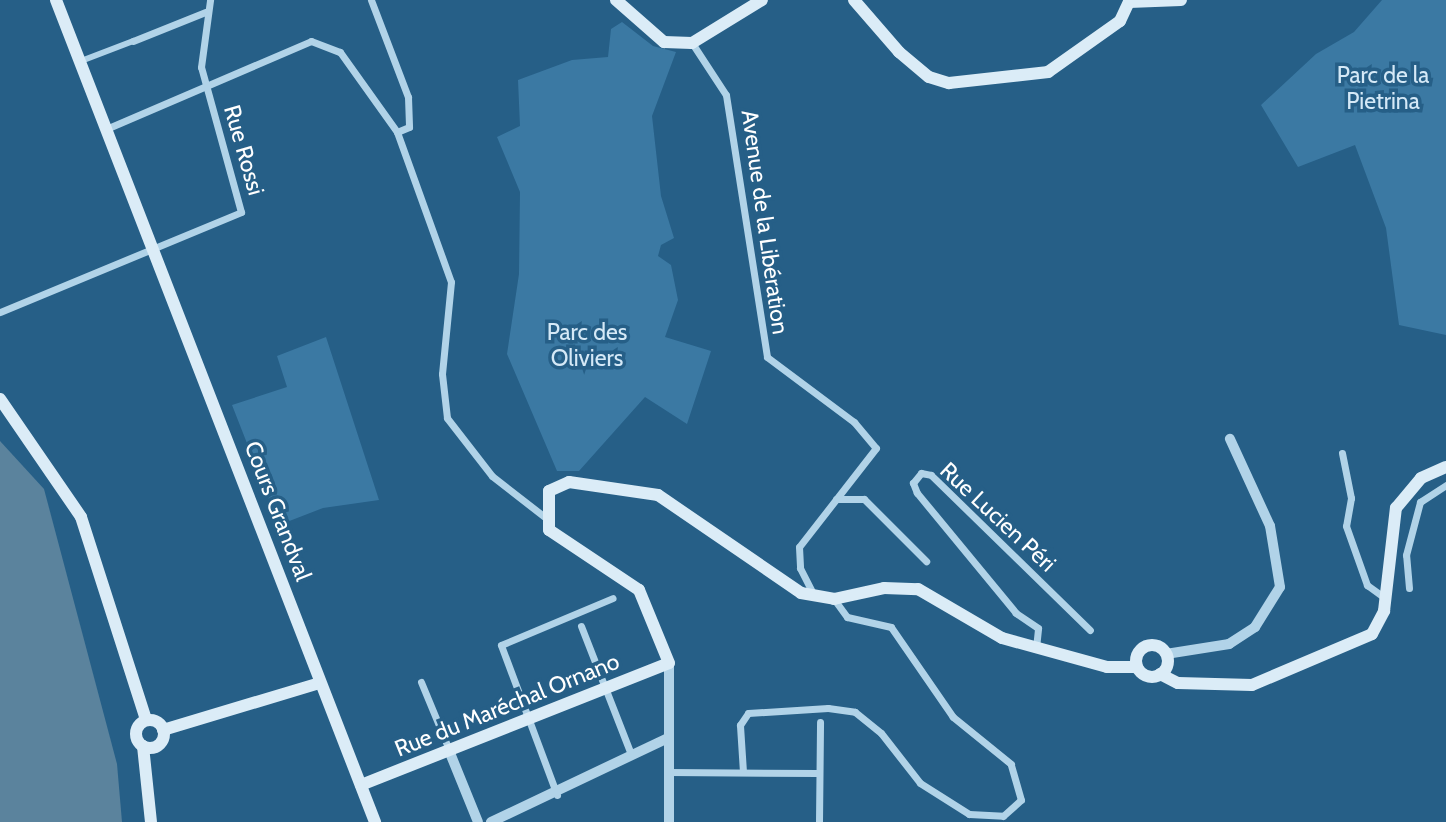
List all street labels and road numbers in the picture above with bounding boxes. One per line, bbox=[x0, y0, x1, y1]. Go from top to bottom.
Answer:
street label: Rue Rossi bbox=[218, 102, 270, 198]
street label: Avenue de la Libération bbox=[736, 108, 794, 336]
street label: Cours Grandval bbox=[239, 437, 317, 585]
street label: Rue Lucien Péri bbox=[935, 456, 1061, 578]
street label: Rue du Maréchal Ornano bbox=[391, 647, 623, 763]

